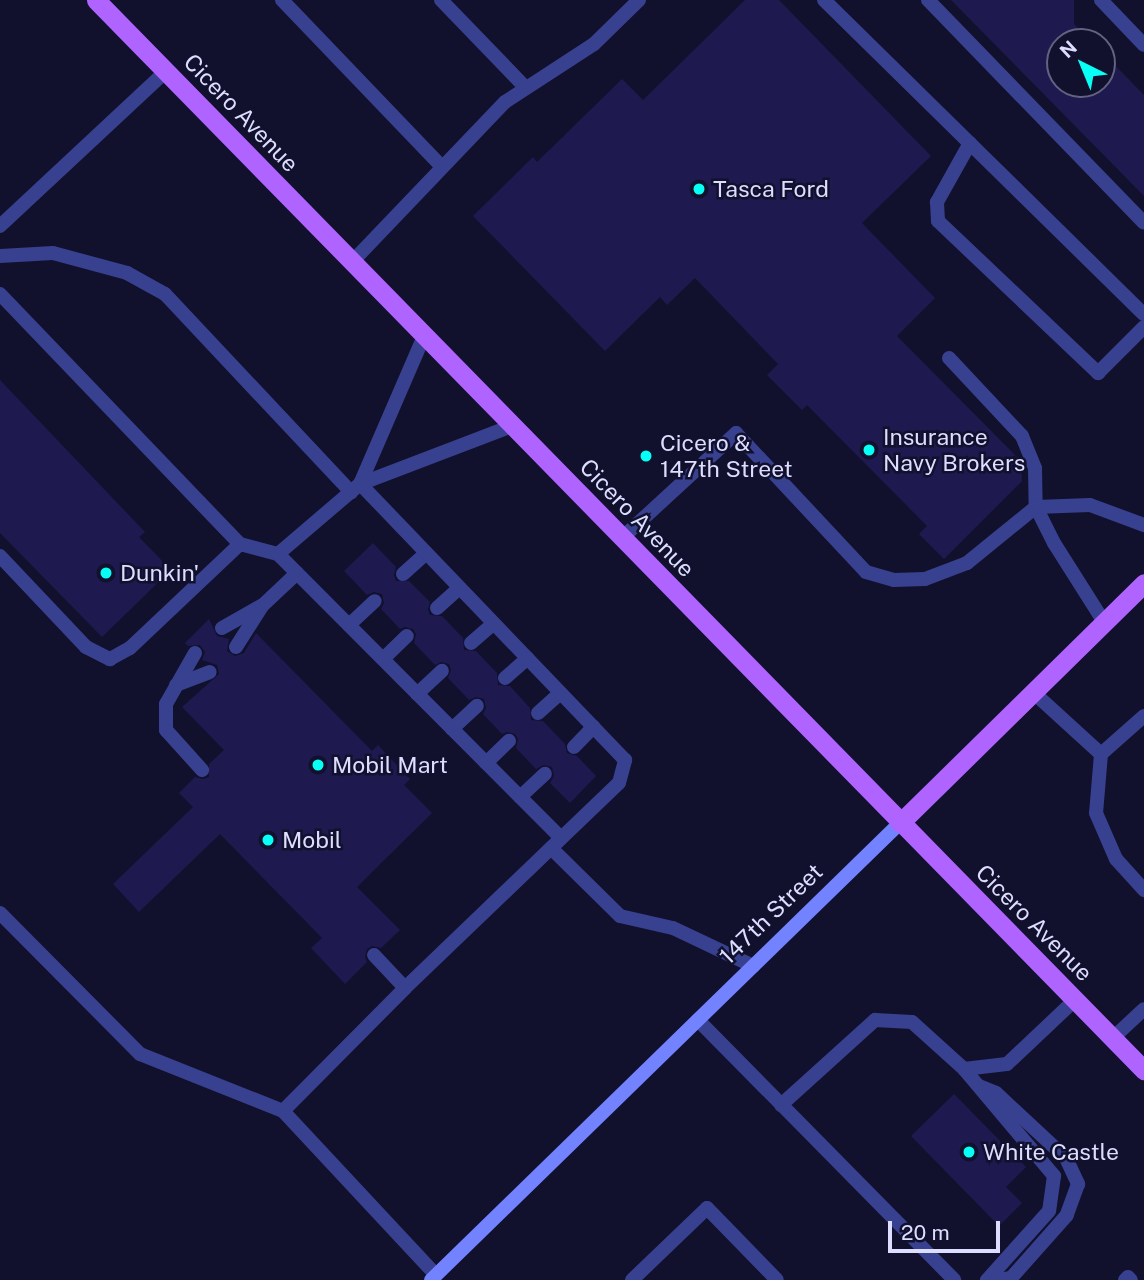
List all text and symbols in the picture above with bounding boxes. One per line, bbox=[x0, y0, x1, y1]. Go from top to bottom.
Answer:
north arrow bbox=[1046, 28, 1116, 98]
text: N bbox=[1055, 36, 1081, 62]
street label: Cicero Avenue bbox=[178, 48, 304, 178]
place label: Tasca Ford bbox=[713, 175, 829, 203]
marker: Tasca Ford bbox=[691, 181, 707, 197]
place label: Insurance Navy Brokers bbox=[883, 423, 1026, 477]
place label: Cicero & 147th Street bbox=[660, 429, 793, 483]
marker: Insurance Navy Brokers bbox=[861, 442, 877, 458]
marker: Cicero & 147th Street bbox=[638, 448, 654, 464]
street label: Cicero Avenue bbox=[574, 453, 700, 583]
place label: Dunkin' bbox=[120, 559, 199, 587]
marker: Dunkin' bbox=[98, 565, 114, 581]
place label: Mobil Mart bbox=[332, 751, 448, 779]
marker: Mobil Mart bbox=[310, 757, 326, 773]
place label: Mobil bbox=[282, 826, 342, 854]
marker: Mobil bbox=[260, 832, 276, 848]
street label: 147th Street bbox=[714, 858, 828, 970]
street label: Cicero Avenue bbox=[970, 859, 1098, 987]
place label: White Castle bbox=[983, 1138, 1119, 1166]
marker: White Castle bbox=[961, 1144, 977, 1160]
scale bar bbox=[892, 1206, 1004, 1250]
text: 20 m bbox=[901, 1220, 950, 1245]

